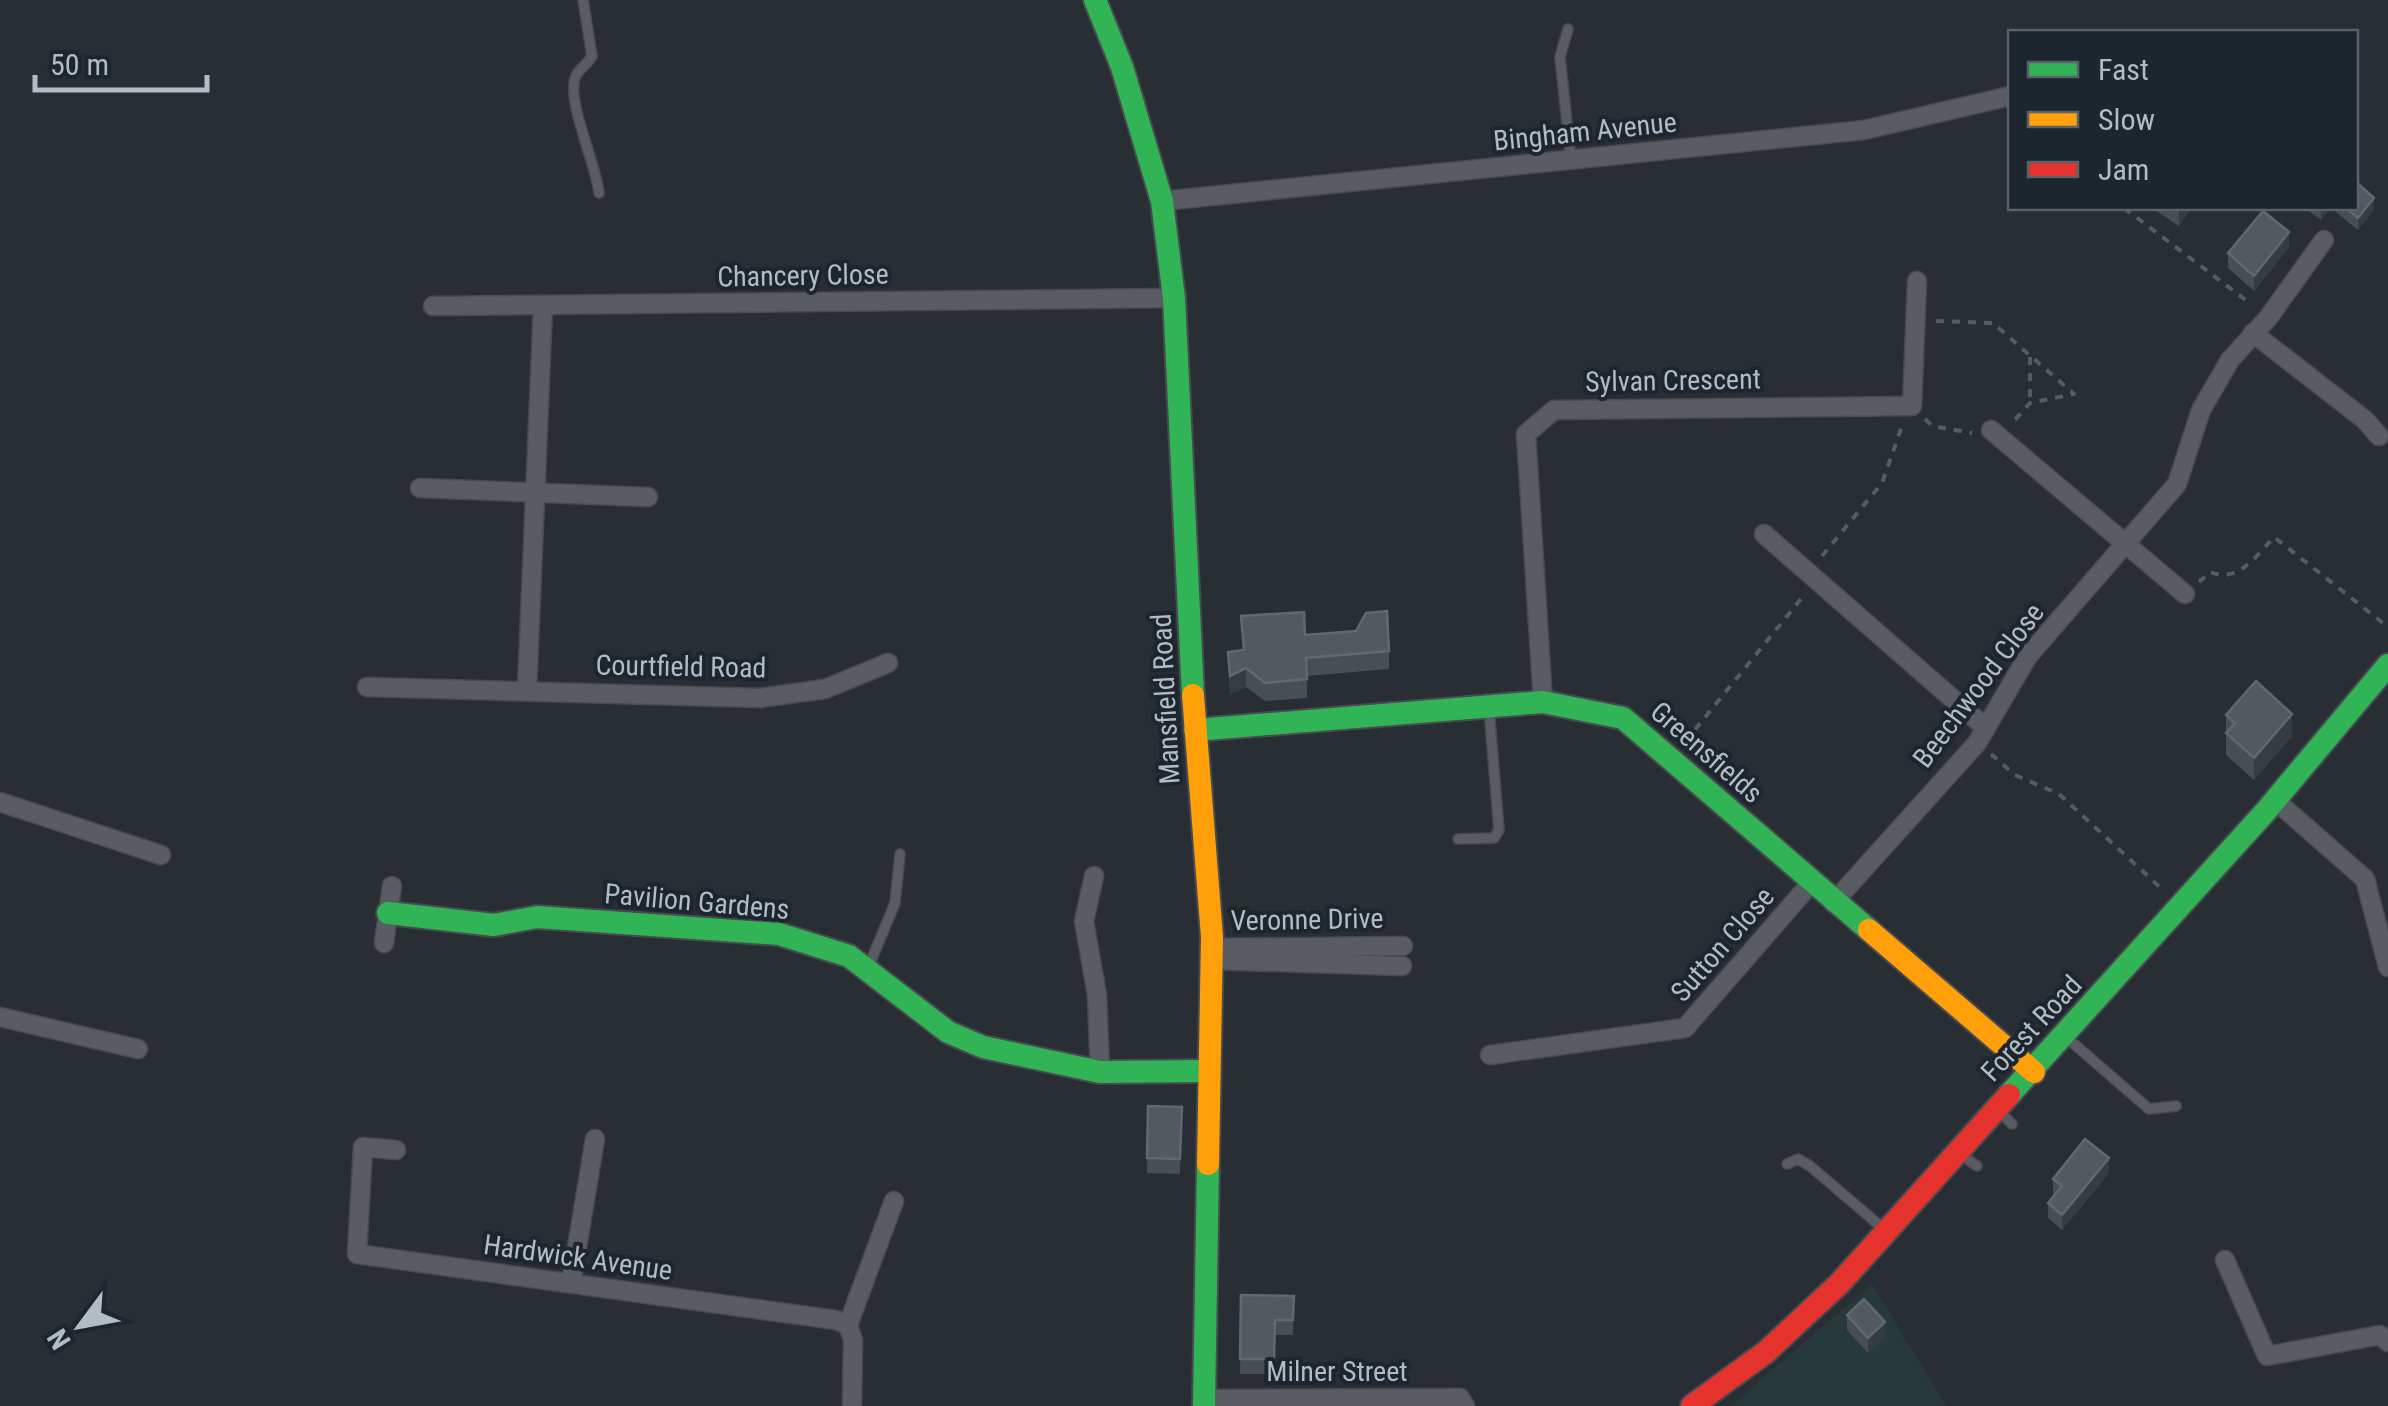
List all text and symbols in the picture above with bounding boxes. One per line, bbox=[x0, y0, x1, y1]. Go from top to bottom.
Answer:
scale bar bbox=[35, 30, 208, 92]
legend bbox=[2008, 30, 2358, 210]
text: 50 m bbox=[50, 47, 109, 82]
text: Fast bbox=[2098, 52, 2149, 87]
text: Slow bbox=[2098, 102, 2155, 137]
street label: Bingham Avenue bbox=[1492, 105, 1678, 158]
text: Jam bbox=[2098, 152, 2149, 187]
street label: Chancery Close bbox=[717, 258, 889, 293]
street label: Sylvan Crescent bbox=[1585, 362, 1761, 399]
street label: Beechwood Close bbox=[1906, 597, 2051, 774]
street label: Mansfield Road bbox=[1145, 613, 1186, 785]
street label: Courtfield Road bbox=[595, 649, 767, 684]
street label: Greensfields bbox=[1644, 695, 1769, 810]
street label: Pavilion Gardens bbox=[603, 877, 791, 926]
street label: Sutton Close bbox=[1664, 880, 1781, 1008]
street label: Veronne Drive bbox=[1230, 902, 1384, 937]
street label: Forest Road bbox=[1974, 969, 2089, 1088]
street label: Hardwick Avenue bbox=[481, 1228, 674, 1287]
north arrow bbox=[30, 1276, 130, 1376]
text: N bbox=[41, 1323, 78, 1355]
street label: Milner Street bbox=[1266, 1355, 1408, 1388]

